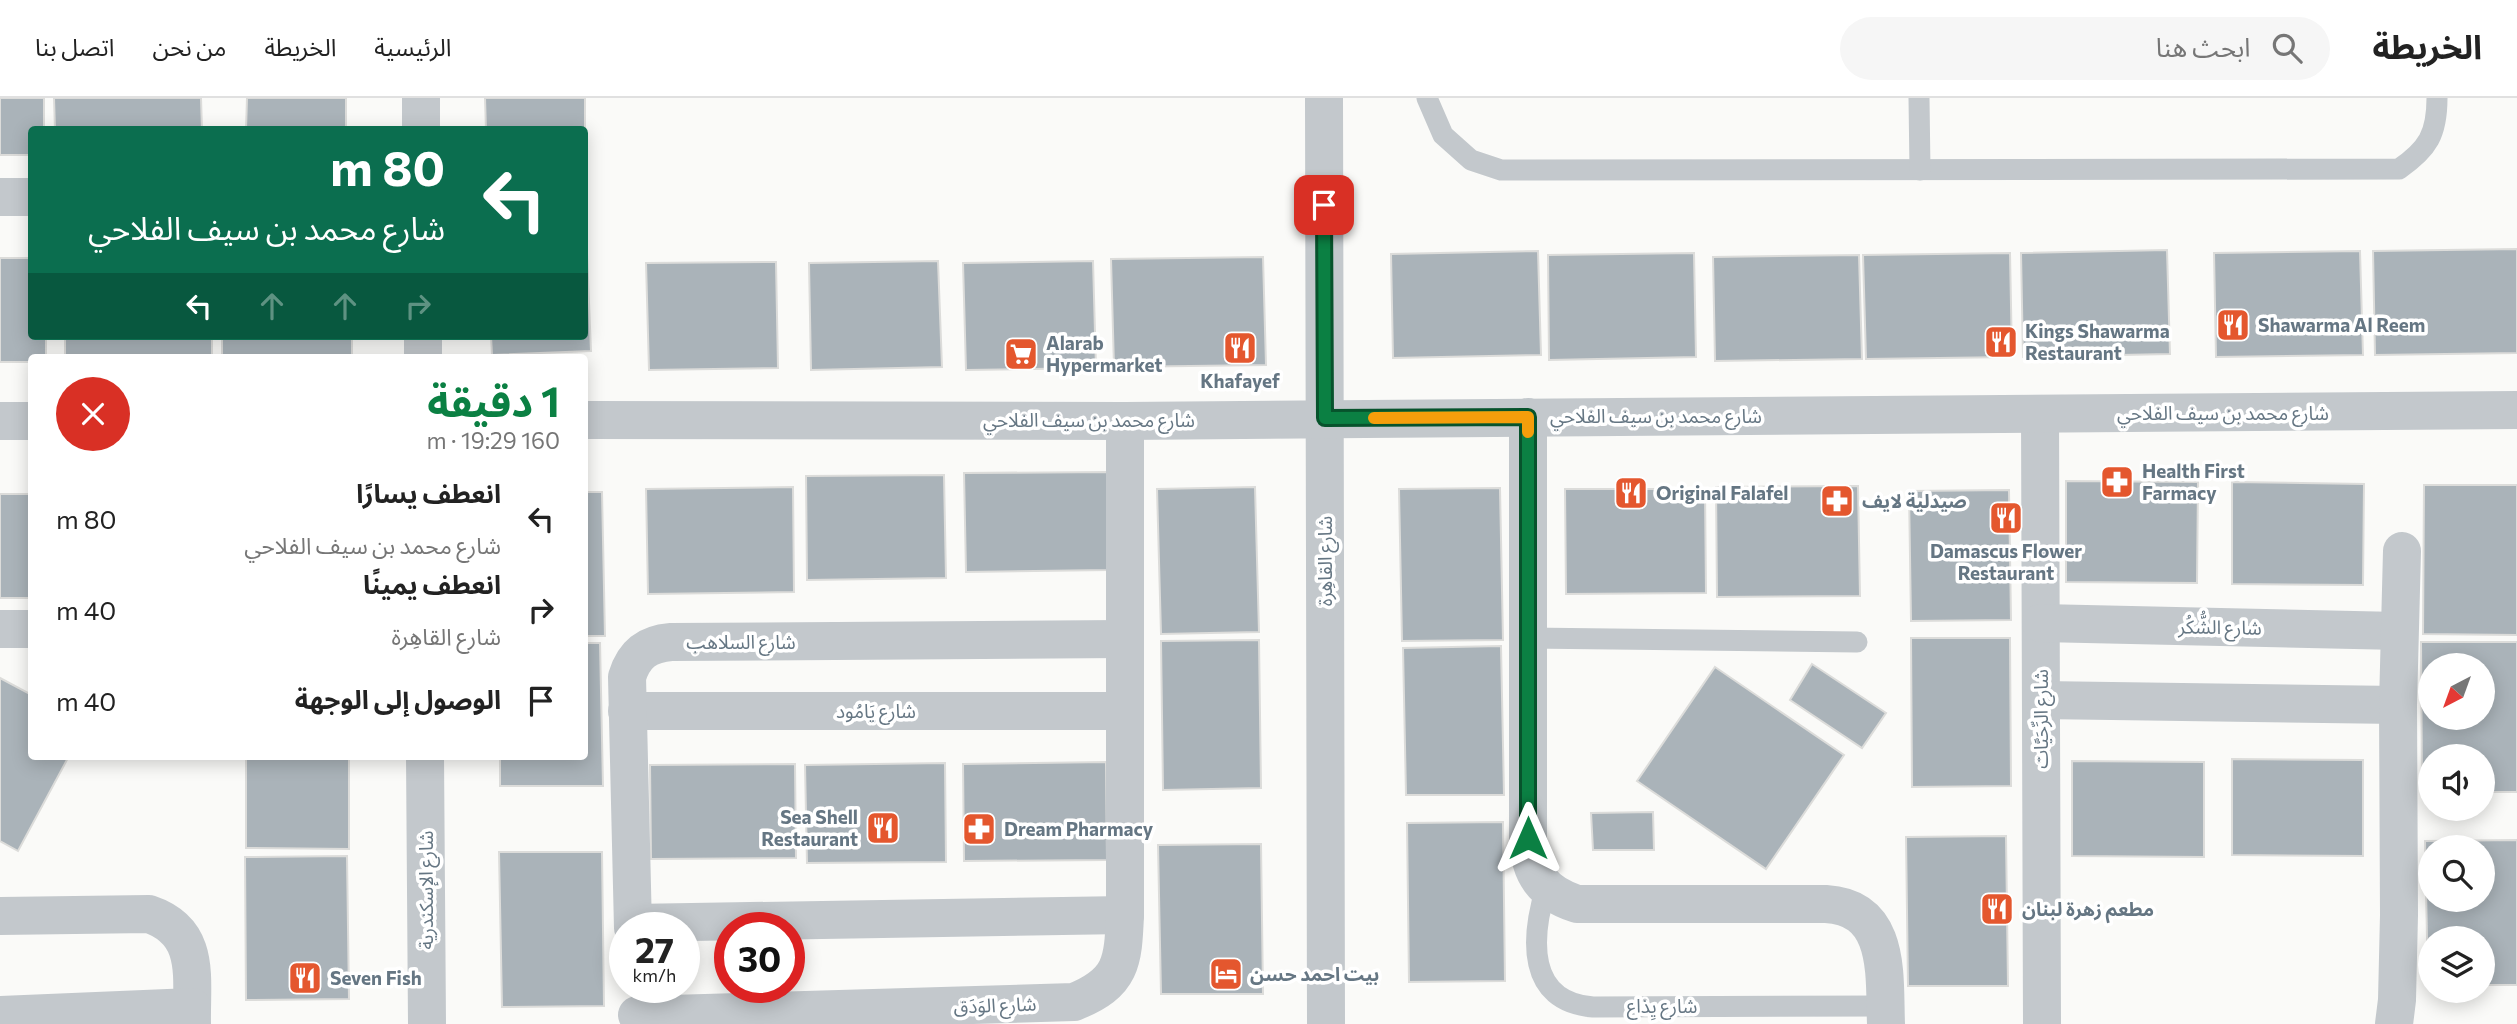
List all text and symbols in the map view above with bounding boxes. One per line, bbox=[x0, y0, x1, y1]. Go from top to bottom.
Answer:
search box bbox=[1840, 17, 2330, 80]
text: الخريطة bbox=[2372, 25, 2482, 66]
icon: search bbox=[2268, 29, 2306, 67]
text: ابحث هنا bbox=[2156, 31, 2250, 62]
text: اتصل بنا bbox=[35, 32, 114, 61]
text: من نحن bbox=[152, 32, 226, 61]
text: الخريطة bbox=[264, 32, 336, 61]
text: الرئيسية bbox=[374, 32, 452, 61]
text: 80 m bbox=[330, 136, 445, 196]
icon: left bbox=[469, 154, 560, 245]
pin bbox=[1294, 175, 1354, 235]
icon: arrive bbox=[1305, 186, 1343, 224]
text: شارع محمد بن سيف الفلاحي bbox=[88, 207, 445, 247]
icon: left bbox=[180, 287, 218, 325]
icon: ahead bbox=[253, 287, 291, 325]
icon: ahead bbox=[326, 287, 364, 325]
icon: right bbox=[399, 287, 437, 325]
restaurant icon: Shawarma Al Reem bbox=[2214, 306, 2252, 344]
place label: Shawarma Al Reem bbox=[2258, 313, 2425, 336]
place label: Kings Shawarma Restaurant bbox=[2025, 319, 2170, 364]
restaurant icon: Kings Shawarma Restaurant bbox=[1982, 323, 2020, 361]
restaurant icon: Khafayef bbox=[1221, 329, 1259, 367]
place label: Alarab Hypermarket bbox=[1046, 331, 1163, 376]
supermarket icon: Alarab Hypermarket bbox=[1002, 335, 1040, 373]
place label: Khafayef bbox=[1200, 369, 1280, 392]
text: 1 دقيقة bbox=[427, 374, 560, 426]
button: close bbox=[56, 377, 130, 451]
street label: شارع محمد بن سيف الفلاحي bbox=[2117, 401, 2329, 428]
street label: شارع محمد بن سيف الفلاحي bbox=[1550, 404, 1762, 431]
street label: شارع محمد بن سيف الفلاحي bbox=[983, 408, 1195, 435]
text: 160 m · 19:29 bbox=[427, 426, 560, 454]
place label: Health First Farmacy bbox=[2142, 459, 2245, 504]
pharmacy icon: Health First Farmacy bbox=[2098, 463, 2136, 501]
restaurant icon: Original Falafel bbox=[1612, 474, 1650, 512]
text: انعطف يسارًا bbox=[356, 477, 501, 508]
place label: Original Falafel bbox=[1656, 481, 1789, 504]
pharmacy icon: صيدلية لايف bbox=[1818, 482, 1856, 520]
place label: صيدلية لايف bbox=[1862, 489, 1967, 512]
restaurant icon: Damascus Flower Restaurant bbox=[1987, 499, 2025, 537]
icon: left bbox=[522, 500, 560, 538]
text: 80 m bbox=[56, 503, 116, 534]
street label: شارع القاهِرة bbox=[1313, 516, 1339, 606]
text: شارع محمد بن سيف الفلاحي bbox=[244, 531, 501, 559]
place label: Damascus Flower Restaurant bbox=[1930, 539, 2082, 584]
text: انعطف يمينًا bbox=[363, 568, 501, 599]
icon: right bbox=[522, 591, 560, 629]
text: 40 m bbox=[56, 594, 116, 625]
street label: شارع الشُّكُر bbox=[2177, 610, 2262, 642]
text: شارع القاهِرة bbox=[392, 622, 501, 650]
street label: شارع السلاهب bbox=[686, 630, 796, 656]
north arrow bbox=[2418, 653, 2496, 730]
map controls bbox=[2418, 653, 2495, 1003]
street label: شارع الرِّحَيَّات bbox=[2029, 669, 2055, 769]
icon: arrive bbox=[522, 682, 560, 720]
text: الوصول إلى الوجهة bbox=[295, 683, 501, 714]
text: 40 m bbox=[56, 685, 116, 716]
street label: شارع يَامُود bbox=[836, 699, 916, 725]
button: sound bbox=[2418, 744, 2495, 821]
position arrow bbox=[1491, 801, 1565, 875]
place label: Sea Shell Restaurant bbox=[761, 805, 858, 850]
restaurant icon: Sea Shell Restaurant bbox=[864, 809, 902, 847]
pharmacy icon: Dream Pharmacy bbox=[960, 810, 998, 848]
place label: Dream Pharmacy bbox=[1004, 817, 1154, 840]
street label: شارع الإسكندرية bbox=[414, 831, 440, 949]
button: search bbox=[2418, 835, 2495, 912]
restaurant icon: مطعم زهرة لبنان bbox=[1978, 890, 2016, 928]
place label: مطعم زهرة لبنان bbox=[2022, 897, 2154, 924]
speed limit sign: 30 bbox=[714, 912, 805, 1003]
button: layers bbox=[2418, 926, 2495, 1003]
text: 27 bbox=[635, 927, 674, 970]
hotel icon: بيت احمد حسن bbox=[1207, 955, 1245, 993]
restaurant icon: Seven Fish bbox=[286, 959, 324, 997]
place label: بيت احمد حسن bbox=[1250, 962, 1379, 985]
text: km/h bbox=[633, 964, 676, 986]
place label: Seven Fish bbox=[330, 966, 422, 989]
street label: شارع الوَدَق bbox=[953, 992, 1037, 1020]
street label: شارع يِذاع bbox=[1627, 994, 1697, 1021]

